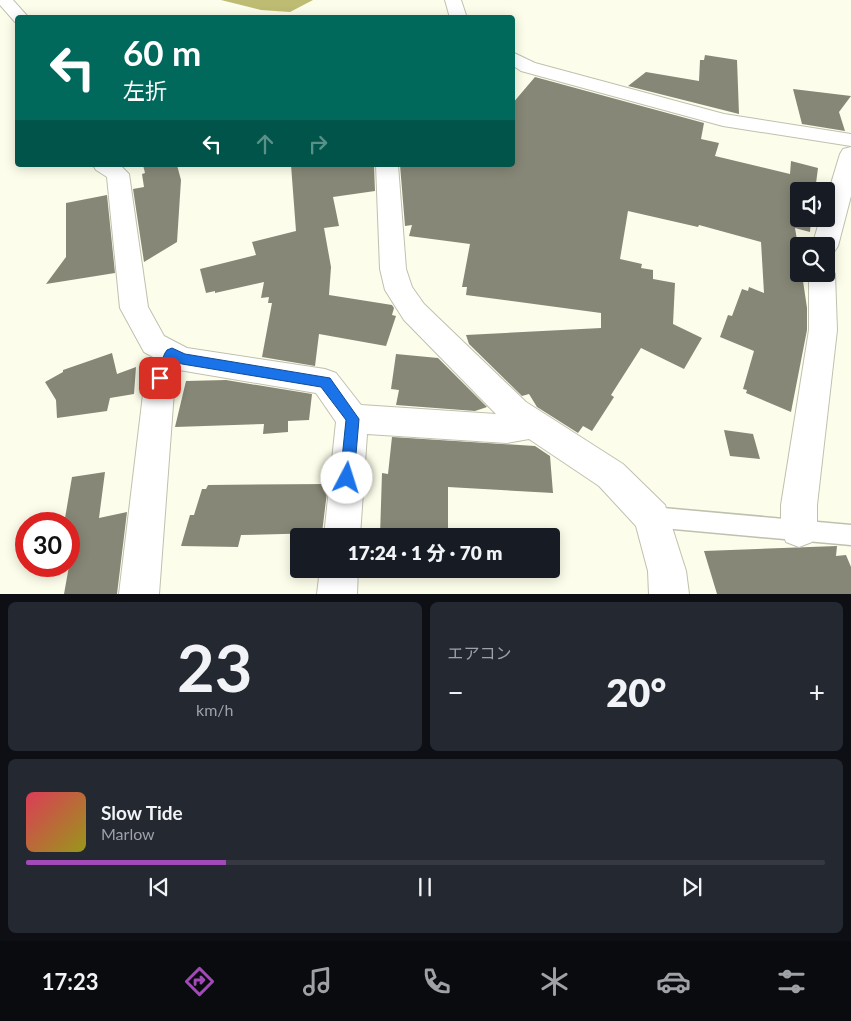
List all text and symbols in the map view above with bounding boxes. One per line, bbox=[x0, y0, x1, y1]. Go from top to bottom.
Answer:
text: 60 m bbox=[123, 31, 201, 73]
icon: left bbox=[40, 35, 105, 100]
text: 左折 bbox=[123, 77, 167, 104]
icon: left bbox=[198, 130, 226, 158]
icon: ahead bbox=[251, 130, 279, 158]
icon: right bbox=[304, 130, 332, 158]
map controls bbox=[790, 182, 835, 282]
button: sound bbox=[790, 182, 835, 227]
button: search bbox=[790, 237, 835, 282]
pin bbox=[139, 357, 181, 399]
icon: arrive bbox=[146, 364, 174, 392]
position arrow bbox=[320, 451, 372, 503]
speed limit sign: 30 bbox=[15, 512, 80, 577]
text: 17:24 · 1 分 · 70 m bbox=[348, 541, 502, 564]
text: 23 bbox=[177, 628, 252, 706]
text: エアコン bbox=[448, 643, 512, 662]
text: 20° bbox=[606, 669, 666, 715]
text: − bbox=[448, 675, 464, 709]
text: + bbox=[809, 675, 825, 709]
text: km/h bbox=[196, 700, 233, 719]
text: Slow Tide bbox=[101, 801, 183, 824]
text: Marlow bbox=[101, 824, 155, 843]
icon: previous bbox=[145, 873, 173, 901]
icon: pause bbox=[411, 873, 439, 901]
icon: next bbox=[678, 873, 706, 901]
icon: directions bbox=[182, 964, 217, 999]
icon: music bbox=[300, 964, 335, 999]
icon: phone bbox=[419, 964, 454, 999]
icon: climate bbox=[537, 964, 572, 999]
icon: car bbox=[656, 964, 691, 999]
icon: filters bbox=[774, 964, 809, 999]
text: 17:23 bbox=[42, 968, 98, 995]

